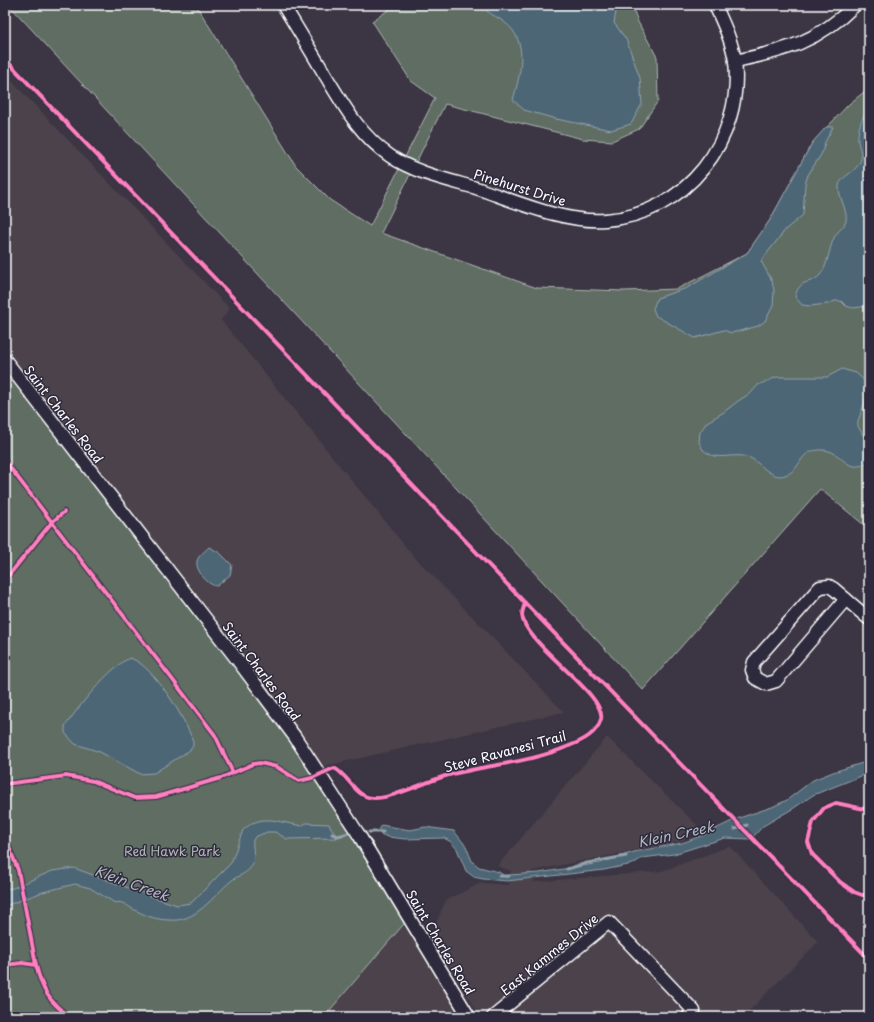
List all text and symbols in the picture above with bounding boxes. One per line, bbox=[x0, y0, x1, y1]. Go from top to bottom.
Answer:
street label: Pinehurst Drive bbox=[472, 164, 569, 210]
street label: Saint Charles Road bbox=[20, 361, 108, 467]
street label: Saint Charles Road bbox=[218, 618, 306, 724]
street label: Steve Ravanesi Trail bbox=[442, 726, 568, 776]
water label: Klein Creek bbox=[636, 815, 718, 852]
park label: Red Hawk Park bbox=[124, 841, 220, 860]
water label: Klein Creek bbox=[92, 860, 173, 907]
street label: Saint Charles Road bbox=[402, 886, 480, 998]
street label: East Kammes Drive bbox=[496, 909, 602, 999]

